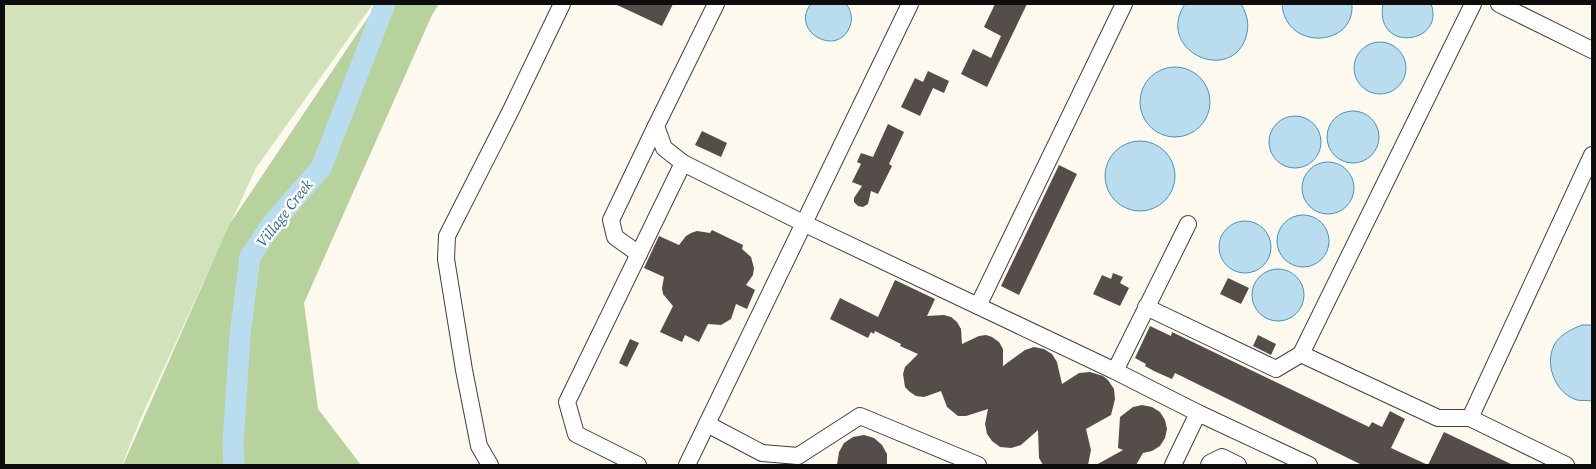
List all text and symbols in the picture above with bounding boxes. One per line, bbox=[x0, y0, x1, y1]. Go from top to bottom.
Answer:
water label: Village Creek bbox=[251, 174, 318, 251]

